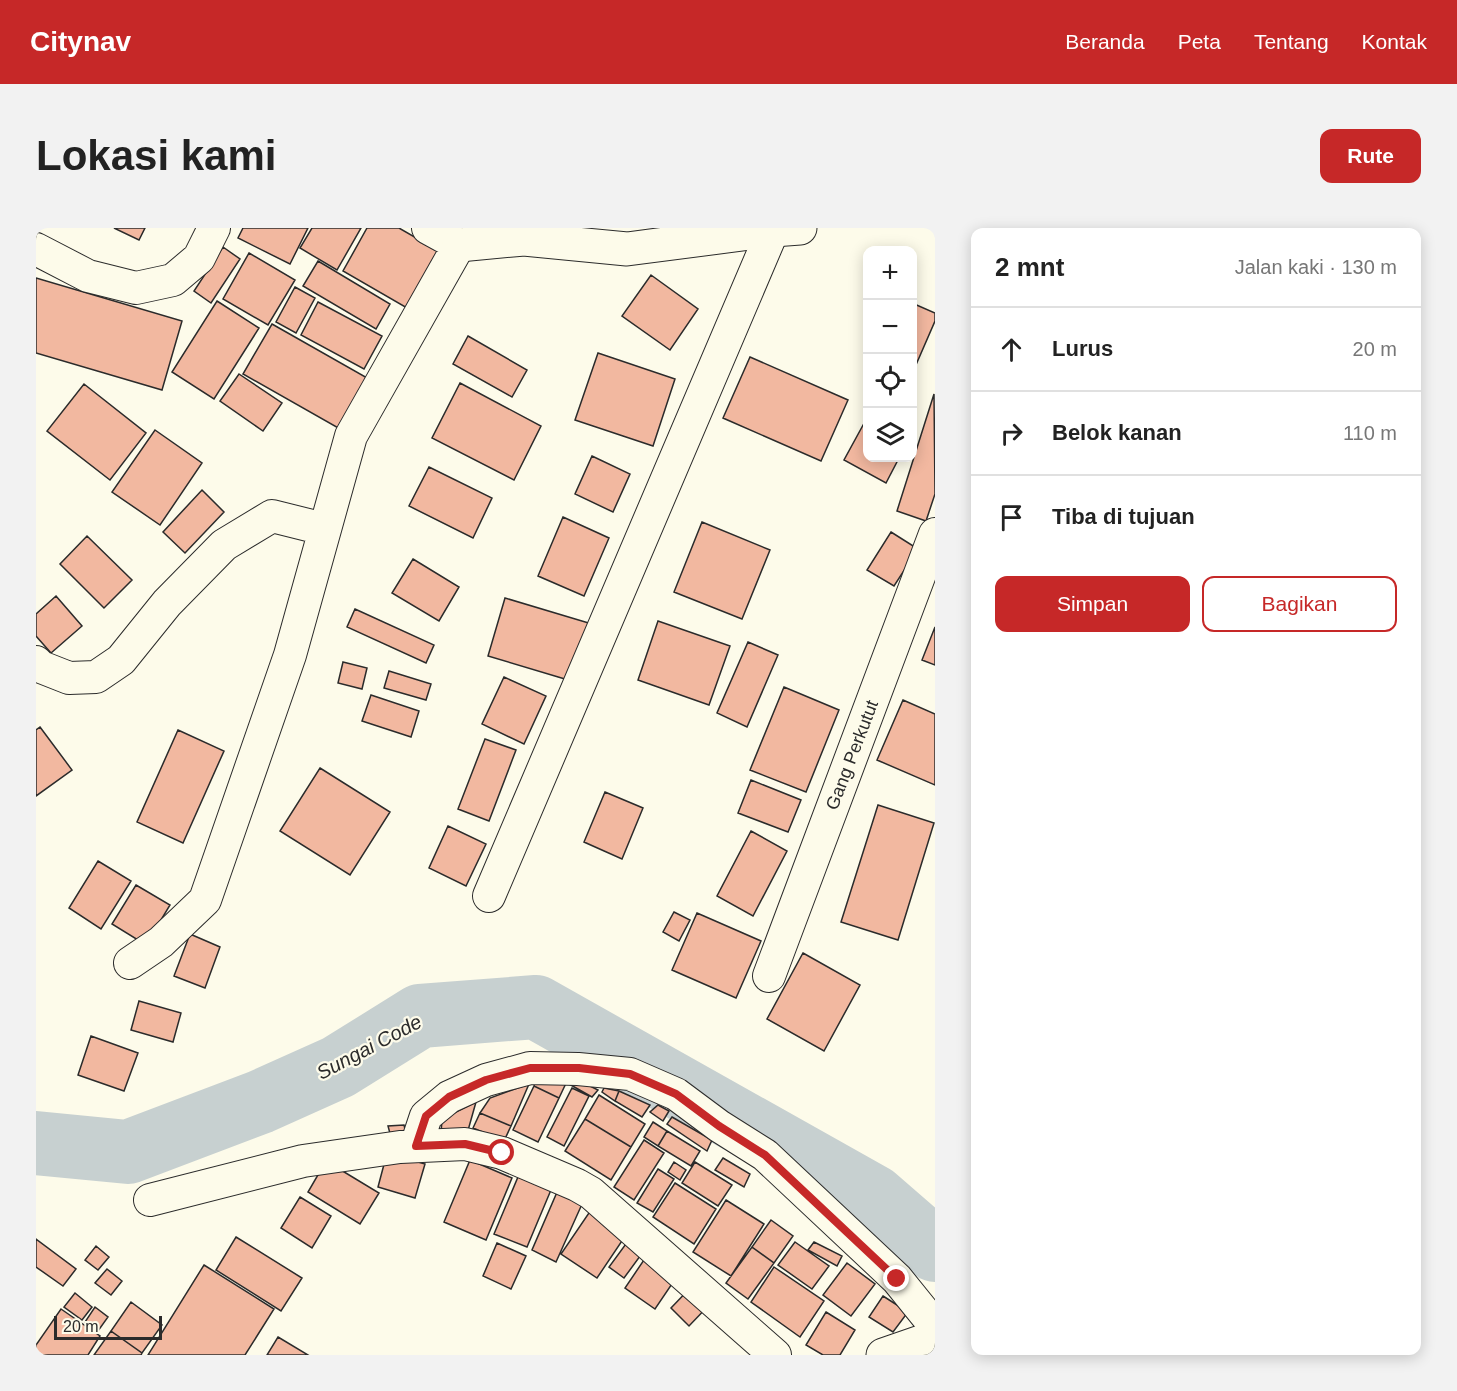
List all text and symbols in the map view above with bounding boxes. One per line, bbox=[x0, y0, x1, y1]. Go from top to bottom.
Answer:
text: Citynav bbox=[30, 26, 131, 57]
text: Beranda bbox=[1065, 30, 1145, 53]
text: Peta bbox=[1178, 30, 1221, 53]
text: Tentang bbox=[1254, 30, 1329, 53]
text: Kontak bbox=[1362, 30, 1427, 53]
button: Rute bbox=[1320, 129, 1421, 183]
text: Lokasi kami bbox=[36, 132, 276, 179]
map controls bbox=[863, 246, 917, 462]
button: + bbox=[863, 246, 917, 300]
text: 2 mnt bbox=[995, 252, 1064, 282]
text: Jalan kaki · 130 m bbox=[1235, 256, 1397, 278]
button: − bbox=[863, 300, 917, 354]
icon: ahead bbox=[995, 333, 1028, 366]
text: Lurus bbox=[1052, 336, 1113, 361]
text: 20 m bbox=[1353, 338, 1397, 360]
button: locate bbox=[863, 354, 917, 408]
button: layers bbox=[863, 408, 917, 462]
icon: right bbox=[995, 417, 1028, 450]
text: Belok kanan bbox=[1052, 420, 1182, 445]
text: 110 m bbox=[1343, 422, 1397, 444]
icon: arrive bbox=[995, 501, 1028, 534]
text: Tiba di tujuan bbox=[1052, 504, 1195, 529]
button: Simpan bbox=[995, 576, 1190, 632]
button: Bagikan bbox=[1202, 576, 1397, 632]
street label: Gang Perkutut bbox=[822, 697, 882, 813]
water label: Sungai Code bbox=[313, 1010, 425, 1084]
route start bbox=[488, 1139, 514, 1165]
route end bbox=[883, 1265, 909, 1291]
scale bar bbox=[54, 1313, 162, 1340]
text: 20 m bbox=[63, 1318, 99, 1335]

